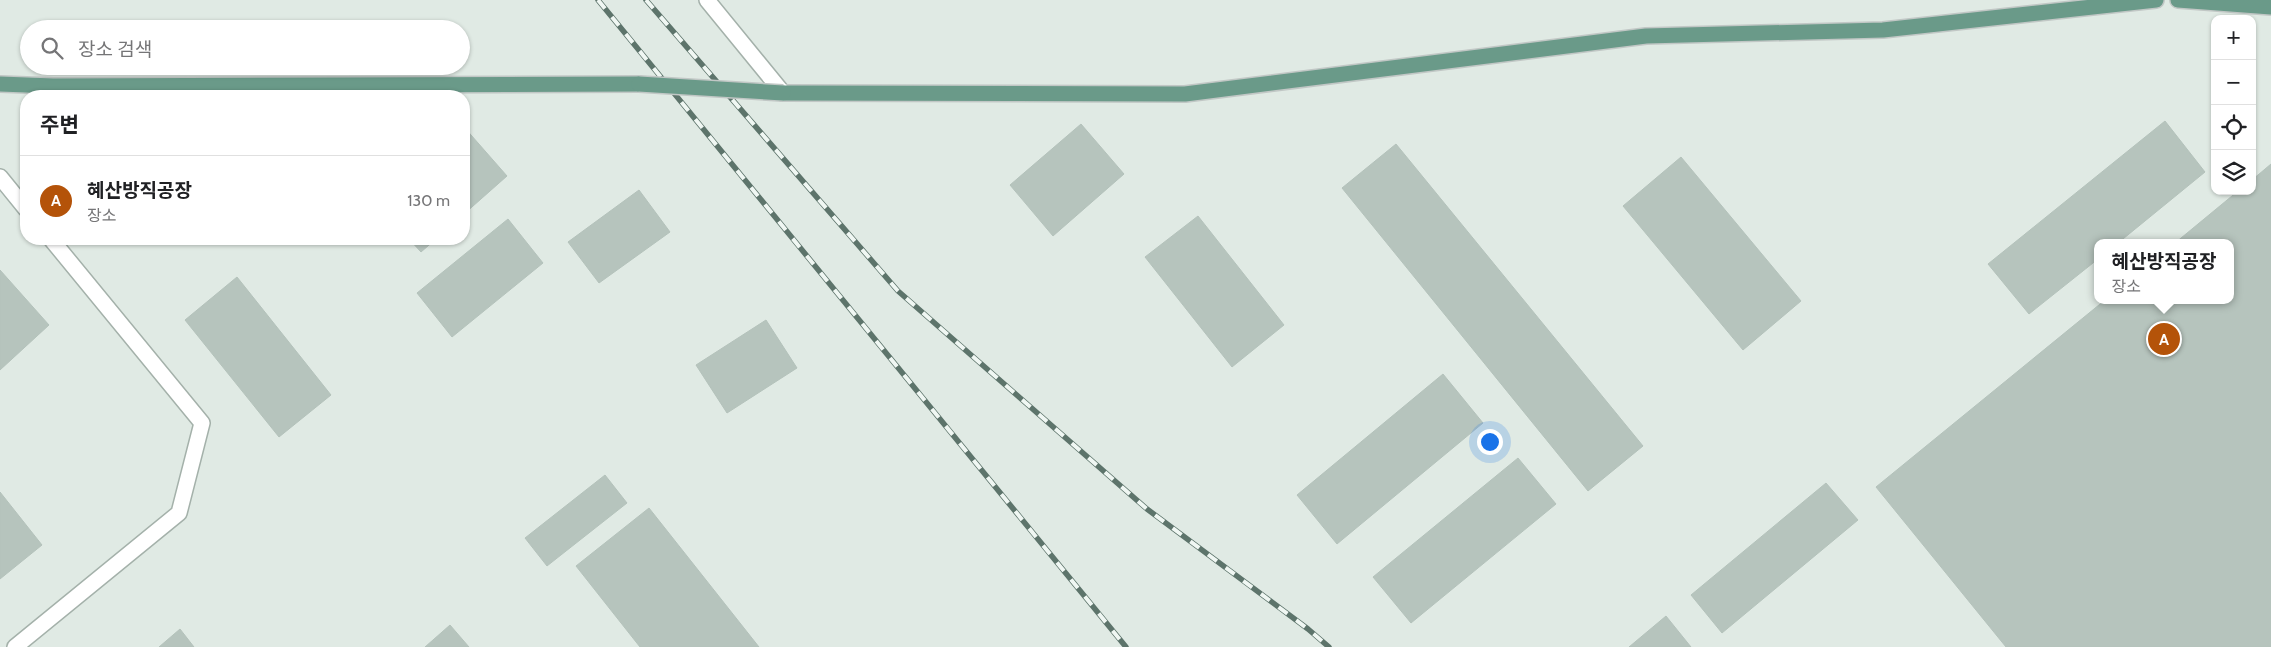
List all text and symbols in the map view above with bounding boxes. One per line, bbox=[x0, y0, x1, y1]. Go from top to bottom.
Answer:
map controls bbox=[2211, 15, 2256, 195]
button: + bbox=[2211, 15, 2256, 60]
search box bbox=[20, 20, 470, 75]
icon: search bbox=[38, 34, 66, 62]
text: 장소 검색 bbox=[78, 38, 152, 61]
button: − bbox=[2211, 60, 2256, 105]
button: locate bbox=[2211, 105, 2256, 150]
text: 주변 bbox=[40, 112, 79, 137]
button: layers bbox=[2211, 150, 2256, 195]
text: 혜산방직공장 bbox=[87, 179, 192, 202]
text: A bbox=[51, 191, 61, 210]
text: 130 m bbox=[407, 191, 450, 210]
text: 장소 bbox=[87, 206, 116, 225]
popup bbox=[2094, 239, 2234, 304]
text: 혜산방직공장 bbox=[2112, 250, 2216, 273]
text: 장소 bbox=[2112, 277, 2141, 296]
pin: A bbox=[2148, 320, 2180, 358]
your location bbox=[1477, 429, 1503, 455]

